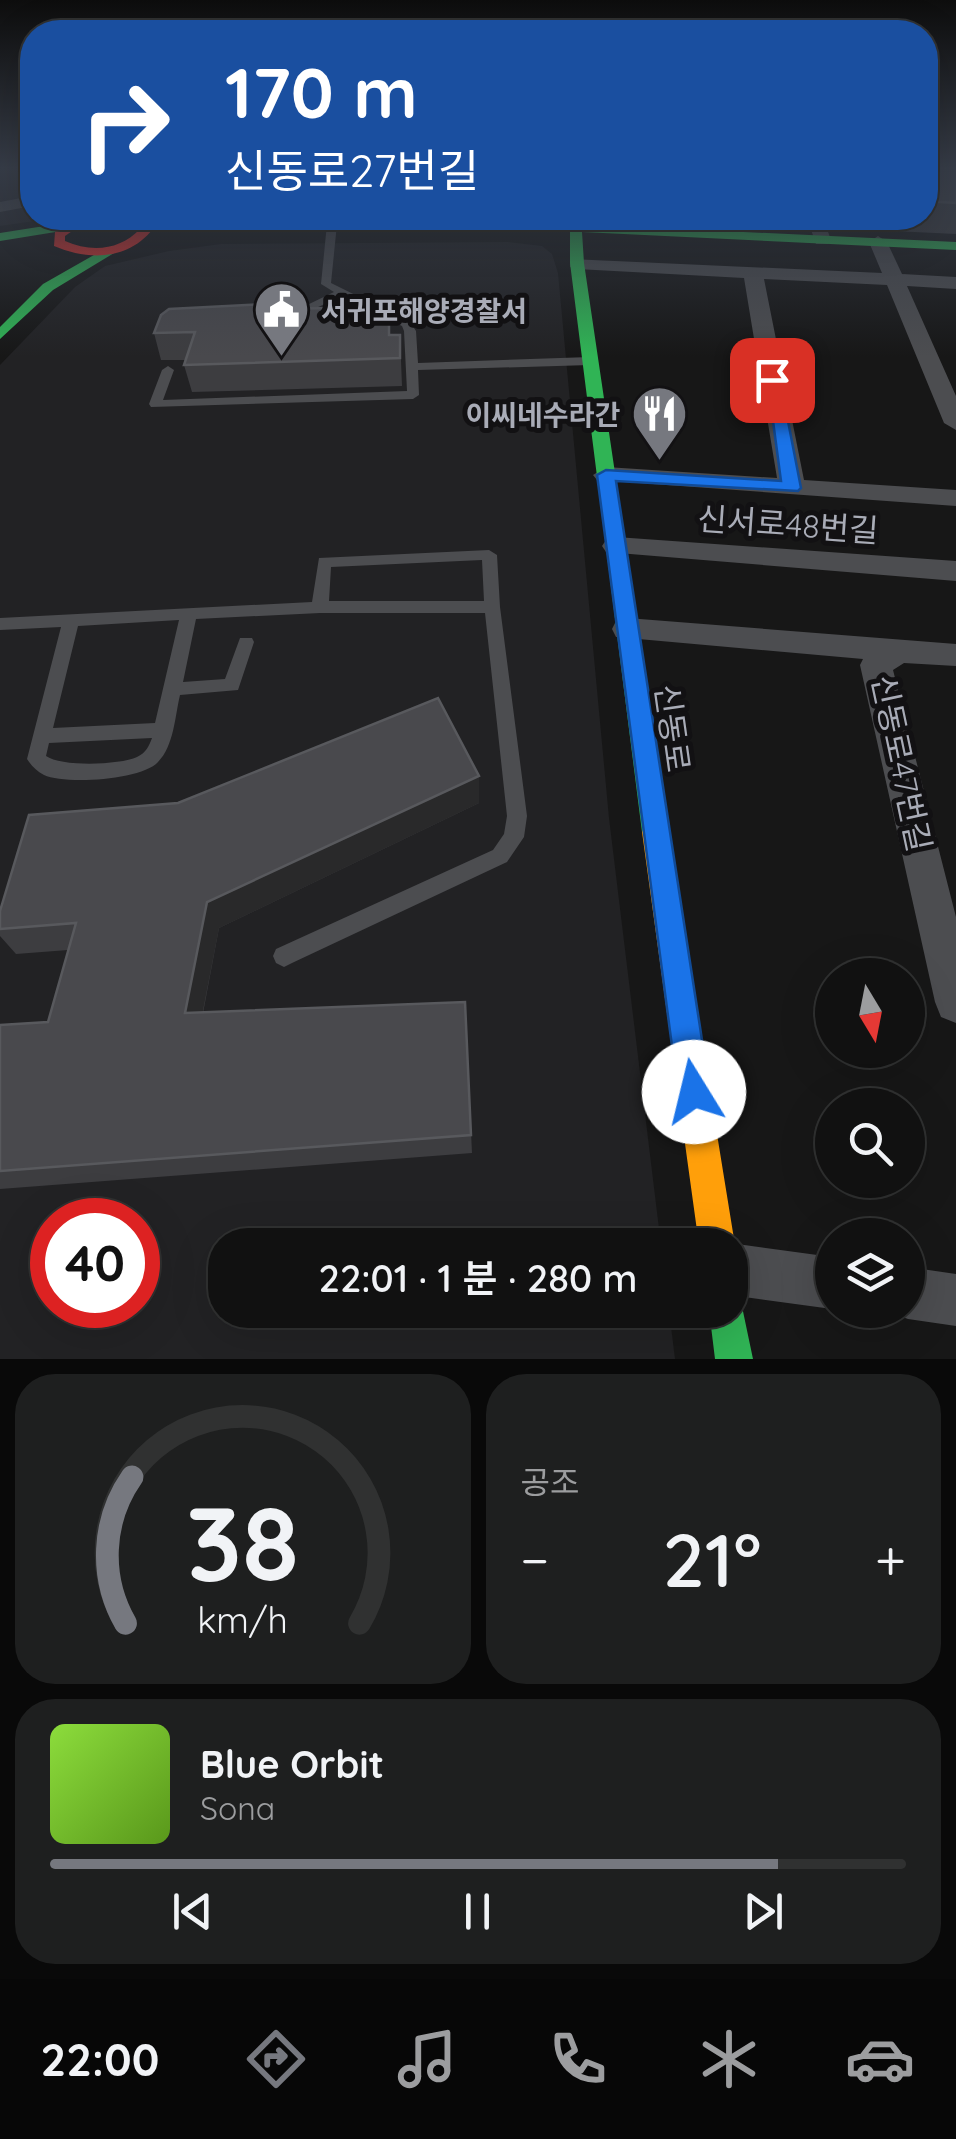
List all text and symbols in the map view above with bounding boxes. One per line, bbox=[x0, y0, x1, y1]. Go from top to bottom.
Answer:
text: 170 m bbox=[225, 48, 418, 136]
icon: right bbox=[60, 60, 190, 190]
text: 신동로27번길 bbox=[225, 142, 479, 198]
public building icon: 서귀포해양경찰서 bbox=[252, 280, 312, 359]
place label: 서귀포해양경찰서 bbox=[321, 293, 527, 328]
pin bbox=[730, 338, 815, 423]
icon: arrive bbox=[745, 353, 800, 408]
restaurant icon: 이씨네수라간 bbox=[629, 384, 689, 463]
place label: 이씨네수라간 bbox=[465, 397, 620, 432]
street label: 신서로48번길 bbox=[696, 498, 880, 550]
street label: 신동로47번길 bbox=[864, 671, 940, 855]
street label: 신동로 bbox=[647, 681, 699, 775]
north arrow bbox=[815, 958, 925, 1068]
map controls bbox=[815, 958, 925, 1328]
position arrow bbox=[642, 1040, 746, 1144]
button: search bbox=[815, 1088, 925, 1198]
speed limit sign: 40 bbox=[30, 1198, 160, 1328]
button: layers bbox=[815, 1218, 925, 1328]
text: 22:01 · 1 분 · 280 m bbox=[318, 1254, 638, 1302]
text: 공조 bbox=[521, 1462, 579, 1502]
text: 38 bbox=[186, 1477, 299, 1607]
text: 21° bbox=[663, 1512, 762, 1606]
text: − bbox=[521, 1525, 549, 1594]
text: + bbox=[875, 1525, 906, 1594]
text: km/h bbox=[197, 1597, 288, 1642]
text: Blue Orbit bbox=[200, 1740, 384, 1788]
text: Sona bbox=[200, 1788, 275, 1828]
icon: previous bbox=[165, 1884, 220, 1939]
icon: pause bbox=[450, 1884, 505, 1939]
icon: next bbox=[736, 1884, 791, 1939]
icon: directions bbox=[241, 2024, 311, 2094]
icon: music bbox=[392, 2024, 462, 2094]
icon: phone bbox=[543, 2024, 613, 2094]
icon: climate bbox=[694, 2024, 764, 2094]
icon: car bbox=[845, 2024, 915, 2094]
text: 22:00 bbox=[41, 2031, 159, 2087]

